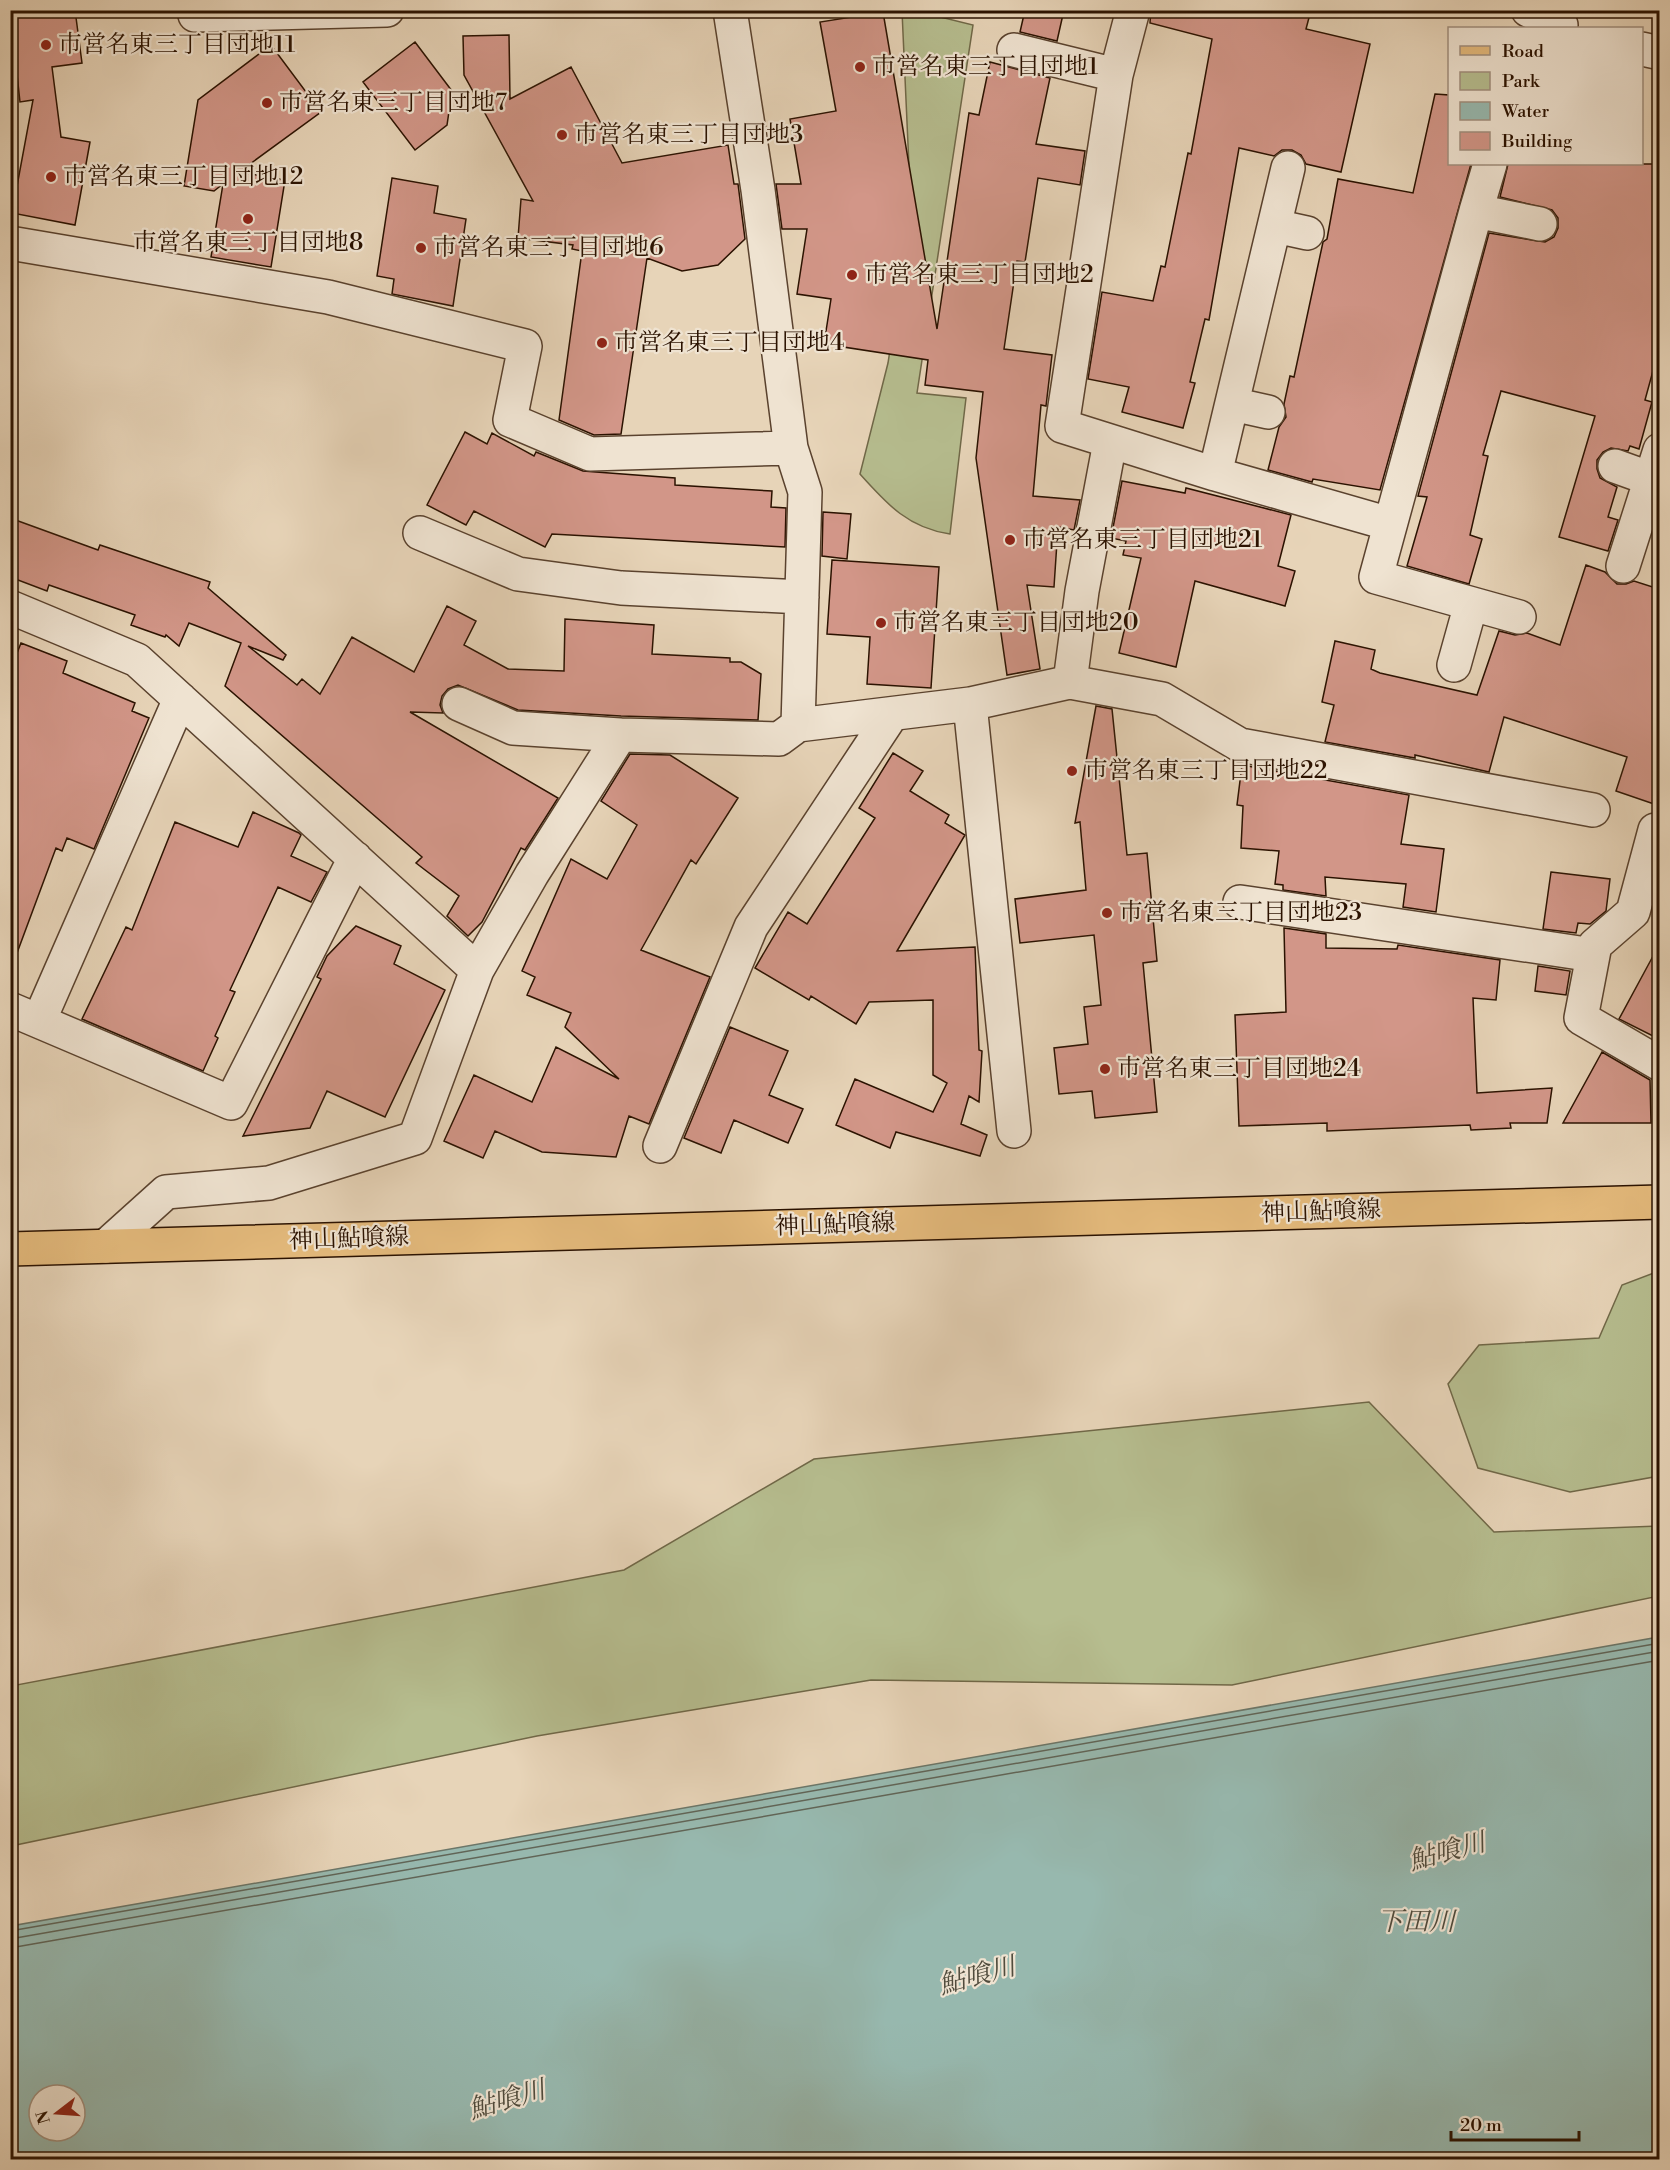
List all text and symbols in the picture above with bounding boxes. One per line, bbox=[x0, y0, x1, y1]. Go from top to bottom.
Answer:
legend bbox=[1448, 27, 1643, 165]
place label: 市営名東三丁目団地11 bbox=[58, 30, 296, 60]
marker: 市営名東三丁目団地11 bbox=[39, 38, 53, 52]
text: Road bbox=[1502, 40, 1545, 63]
place label: 市営名東三丁目団地1 bbox=[872, 52, 1099, 82]
marker: 市営名東三丁目団地1 bbox=[853, 60, 867, 74]
text: Park bbox=[1502, 70, 1541, 93]
place label: 市営名東三丁目団地7 bbox=[279, 88, 507, 118]
marker: 市営名東三丁目団地7 bbox=[260, 96, 274, 110]
text: Water bbox=[1501, 100, 1550, 123]
place label: 市営名東三丁目団地3 bbox=[574, 120, 803, 150]
marker: 市営名東三丁目団地3 bbox=[555, 128, 569, 142]
text: Building bbox=[1501, 130, 1573, 153]
place label: 市営名東三丁目団地12 bbox=[63, 162, 304, 192]
marker: 市営名東三丁目団地12 bbox=[44, 170, 58, 184]
marker: 市営名東三丁目団地8 bbox=[241, 212, 255, 226]
place label: 市営名東三丁目団地8 bbox=[133, 228, 363, 258]
place label: 市営名東三丁目団地6 bbox=[433, 233, 664, 263]
marker: 市営名東三丁目団地6 bbox=[414, 241, 428, 255]
place label: 市営名東三丁目団地2 bbox=[864, 260, 1094, 290]
marker: 市営名東三丁目団地2 bbox=[845, 268, 859, 282]
place label: 市営名東三丁目団地4 bbox=[614, 328, 844, 358]
marker: 市営名東三丁目団地4 bbox=[595, 336, 609, 350]
place label: 市営名東三丁目団地21 bbox=[1022, 525, 1263, 555]
marker: 市営名東三丁目団地21 bbox=[1003, 533, 1017, 547]
place label: 市営名東三丁目団地20 bbox=[893, 608, 1139, 638]
marker: 市営名東三丁目団地20 bbox=[874, 616, 888, 630]
place label: 市営名東三丁目団地22 bbox=[1084, 756, 1327, 786]
marker: 市営名東三丁目団地22 bbox=[1065, 764, 1079, 778]
place label: 市営名東三丁目団地23 bbox=[1119, 898, 1362, 928]
marker: 市営名東三丁目団地23 bbox=[1100, 906, 1114, 920]
place label: 市営名東三丁目団地24 bbox=[1117, 1054, 1361, 1084]
marker: 市営名東三丁目団地24 bbox=[1098, 1062, 1112, 1076]
street label: 神山鮎喰線 bbox=[1261, 1195, 1381, 1229]
street label: 神山鮎喰線 bbox=[775, 1208, 895, 1242]
street label: 神山鮎喰線 bbox=[289, 1222, 409, 1256]
water label: 鮎喰川 bbox=[1405, 1826, 1492, 1878]
water label: 下田川 bbox=[1377, 1906, 1458, 1938]
water label: 鮎喰川 bbox=[935, 1950, 1022, 2002]
water label: 鮎喰川 bbox=[465, 2073, 552, 2126]
north arrow bbox=[27, 2083, 87, 2143]
scale bar bbox=[1451, 2104, 1578, 2142]
text: N bbox=[32, 2108, 55, 2126]
text: 20 m bbox=[1460, 2114, 1502, 2137]

